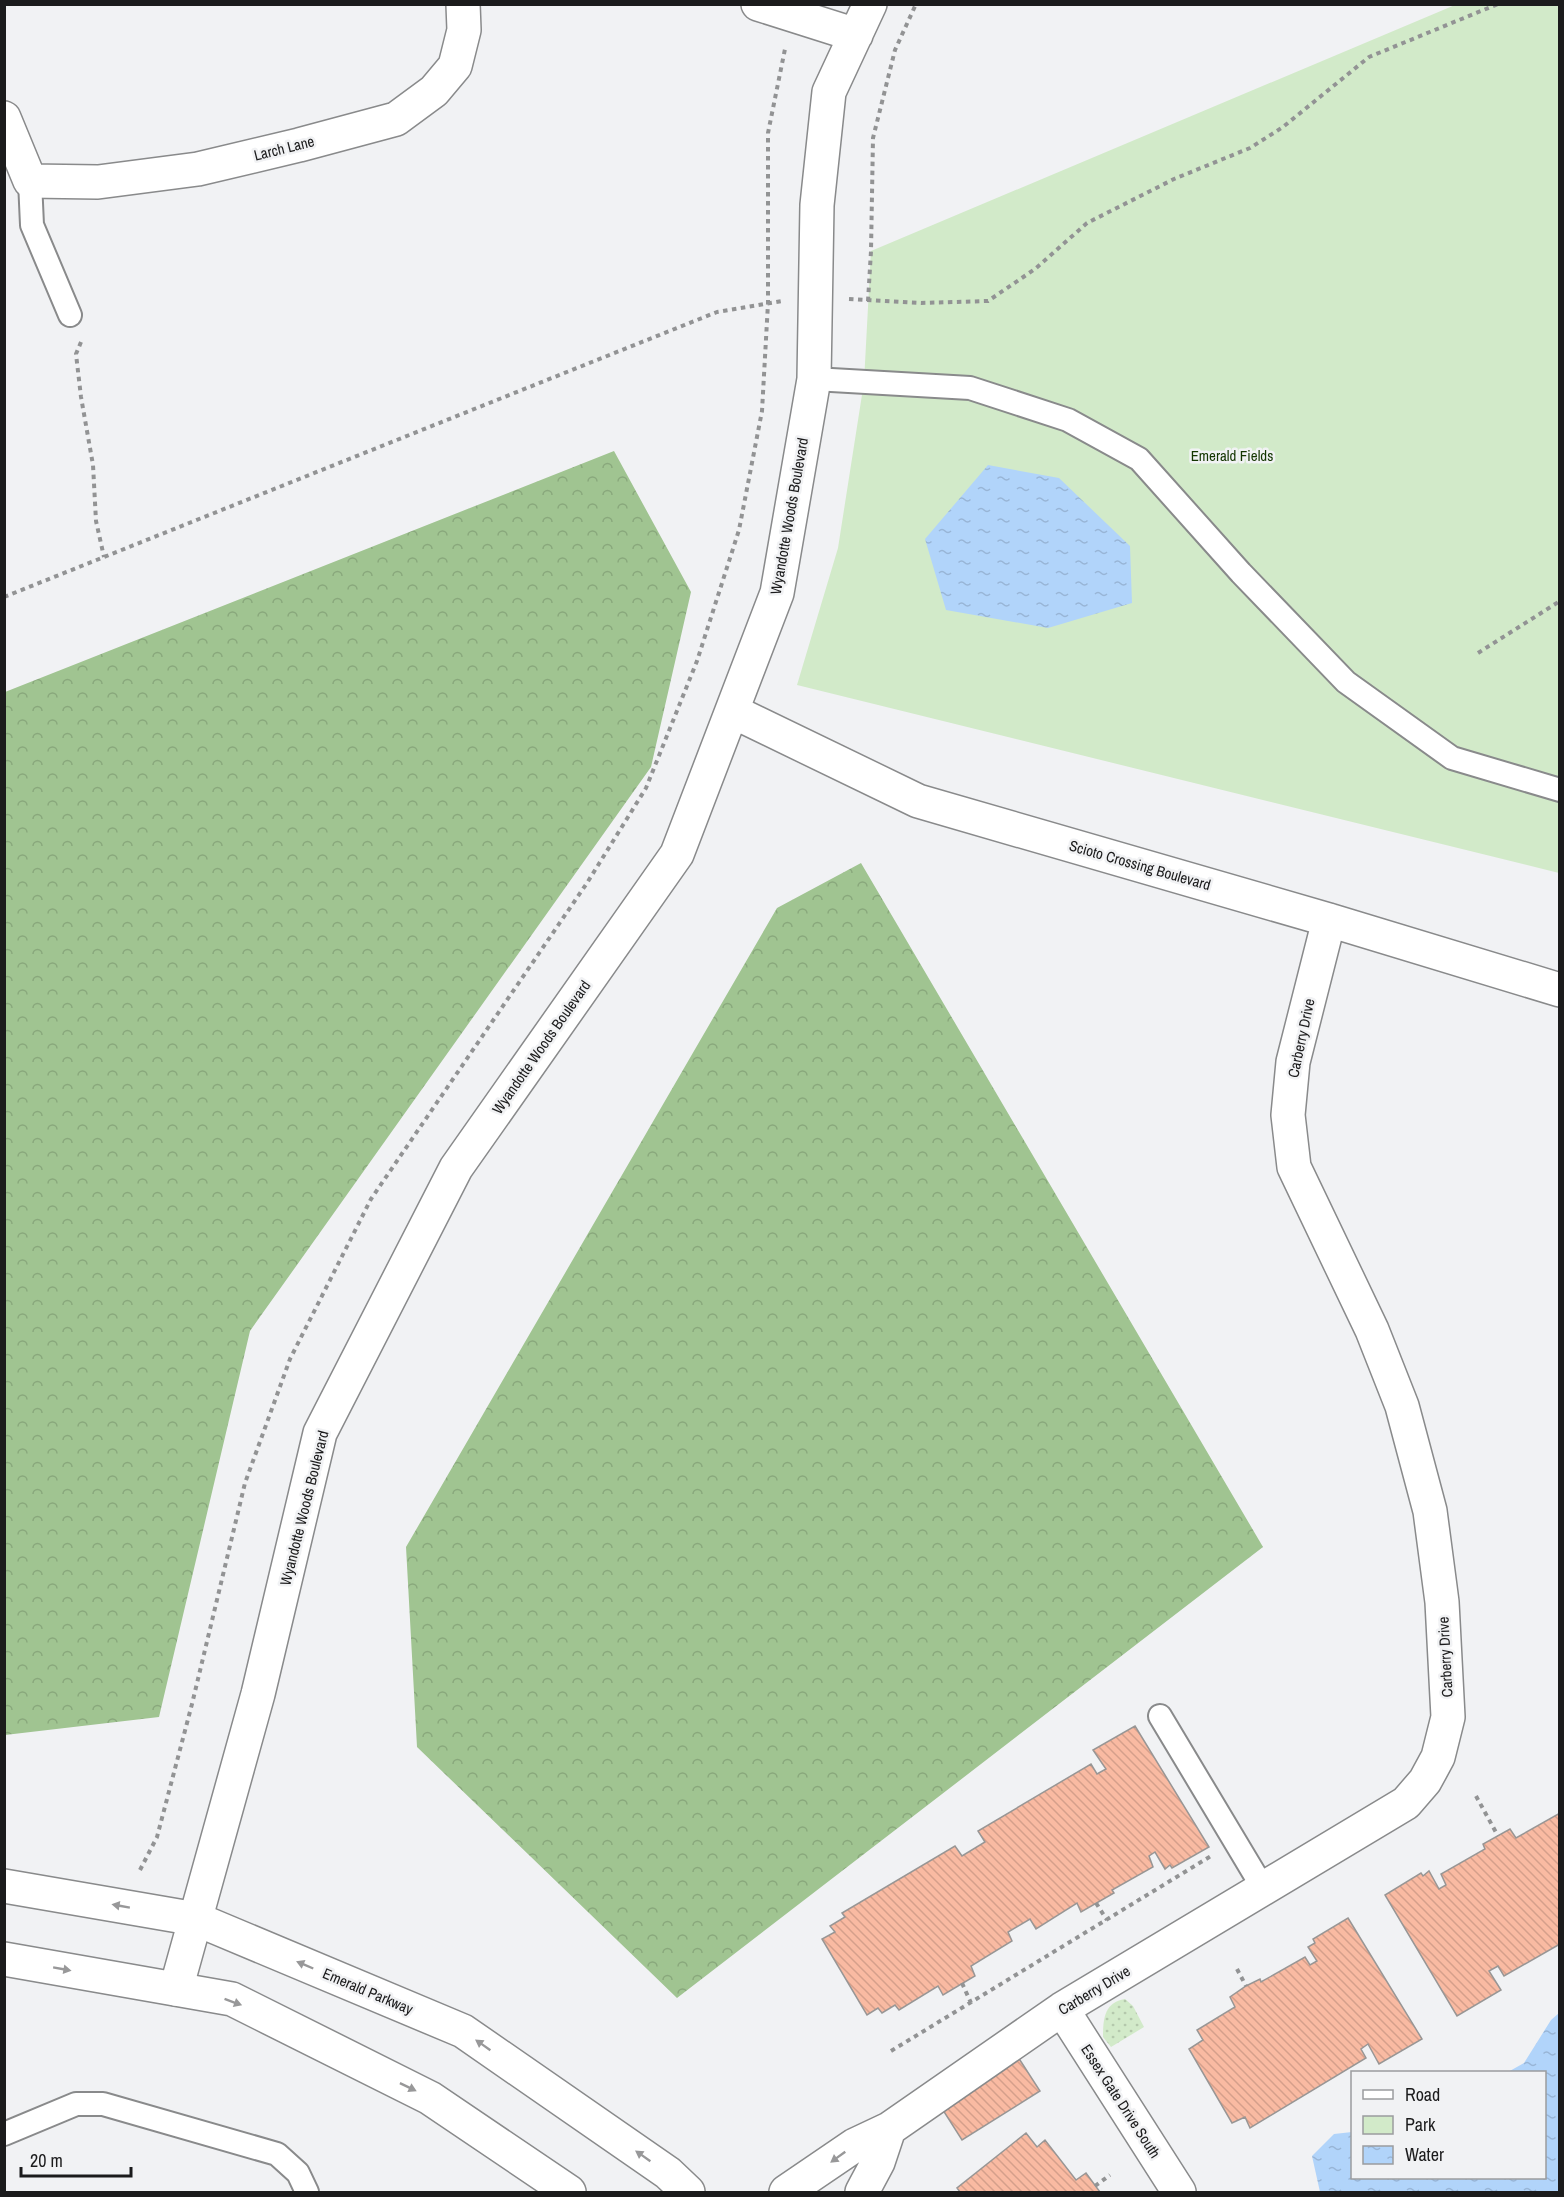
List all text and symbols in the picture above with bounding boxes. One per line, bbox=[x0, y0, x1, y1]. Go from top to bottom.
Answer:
street label: Larch Lane bbox=[252, 130, 317, 166]
street label: Wyandotte Woods Boulevard bbox=[765, 436, 813, 596]
park label: Emerald Fields bbox=[1191, 445, 1273, 466]
street label: Scioto Crossing Boulevard bbox=[1067, 835, 1213, 895]
street label: Wyandotte Woods Boulevard bbox=[487, 976, 595, 1118]
street label: Carberry Drive bbox=[1282, 996, 1320, 1080]
street label: Wyandotte Woods Boulevard bbox=[275, 1428, 333, 1588]
street label: Carberry Drive bbox=[1432, 1616, 1458, 1698]
one-way arrow bbox=[111, 1901, 130, 1910]
one-way arrow bbox=[296, 1960, 314, 1970]
street label: Carberry Drive bbox=[1054, 1960, 1134, 2020]
street label: Emerald Parkway bbox=[320, 1963, 417, 2020]
one-way arrow bbox=[53, 1965, 72, 1974]
one-way arrow bbox=[225, 1997, 243, 2007]
one-way arrow bbox=[475, 2039, 491, 2051]
street label: Essex Gate Drive South bbox=[1076, 2040, 1166, 2162]
legend bbox=[1351, 2071, 1546, 2179]
one-way arrow bbox=[400, 2082, 417, 2092]
text: Road bbox=[1405, 2082, 1440, 2107]
text: Park bbox=[1405, 2112, 1436, 2137]
scale bar bbox=[21, 2140, 130, 2178]
text: Water bbox=[1405, 2142, 1444, 2167]
text: 20 m bbox=[30, 2148, 63, 2173]
one-way arrow bbox=[635, 2151, 651, 2162]
one-way arrow bbox=[830, 2151, 846, 2163]

